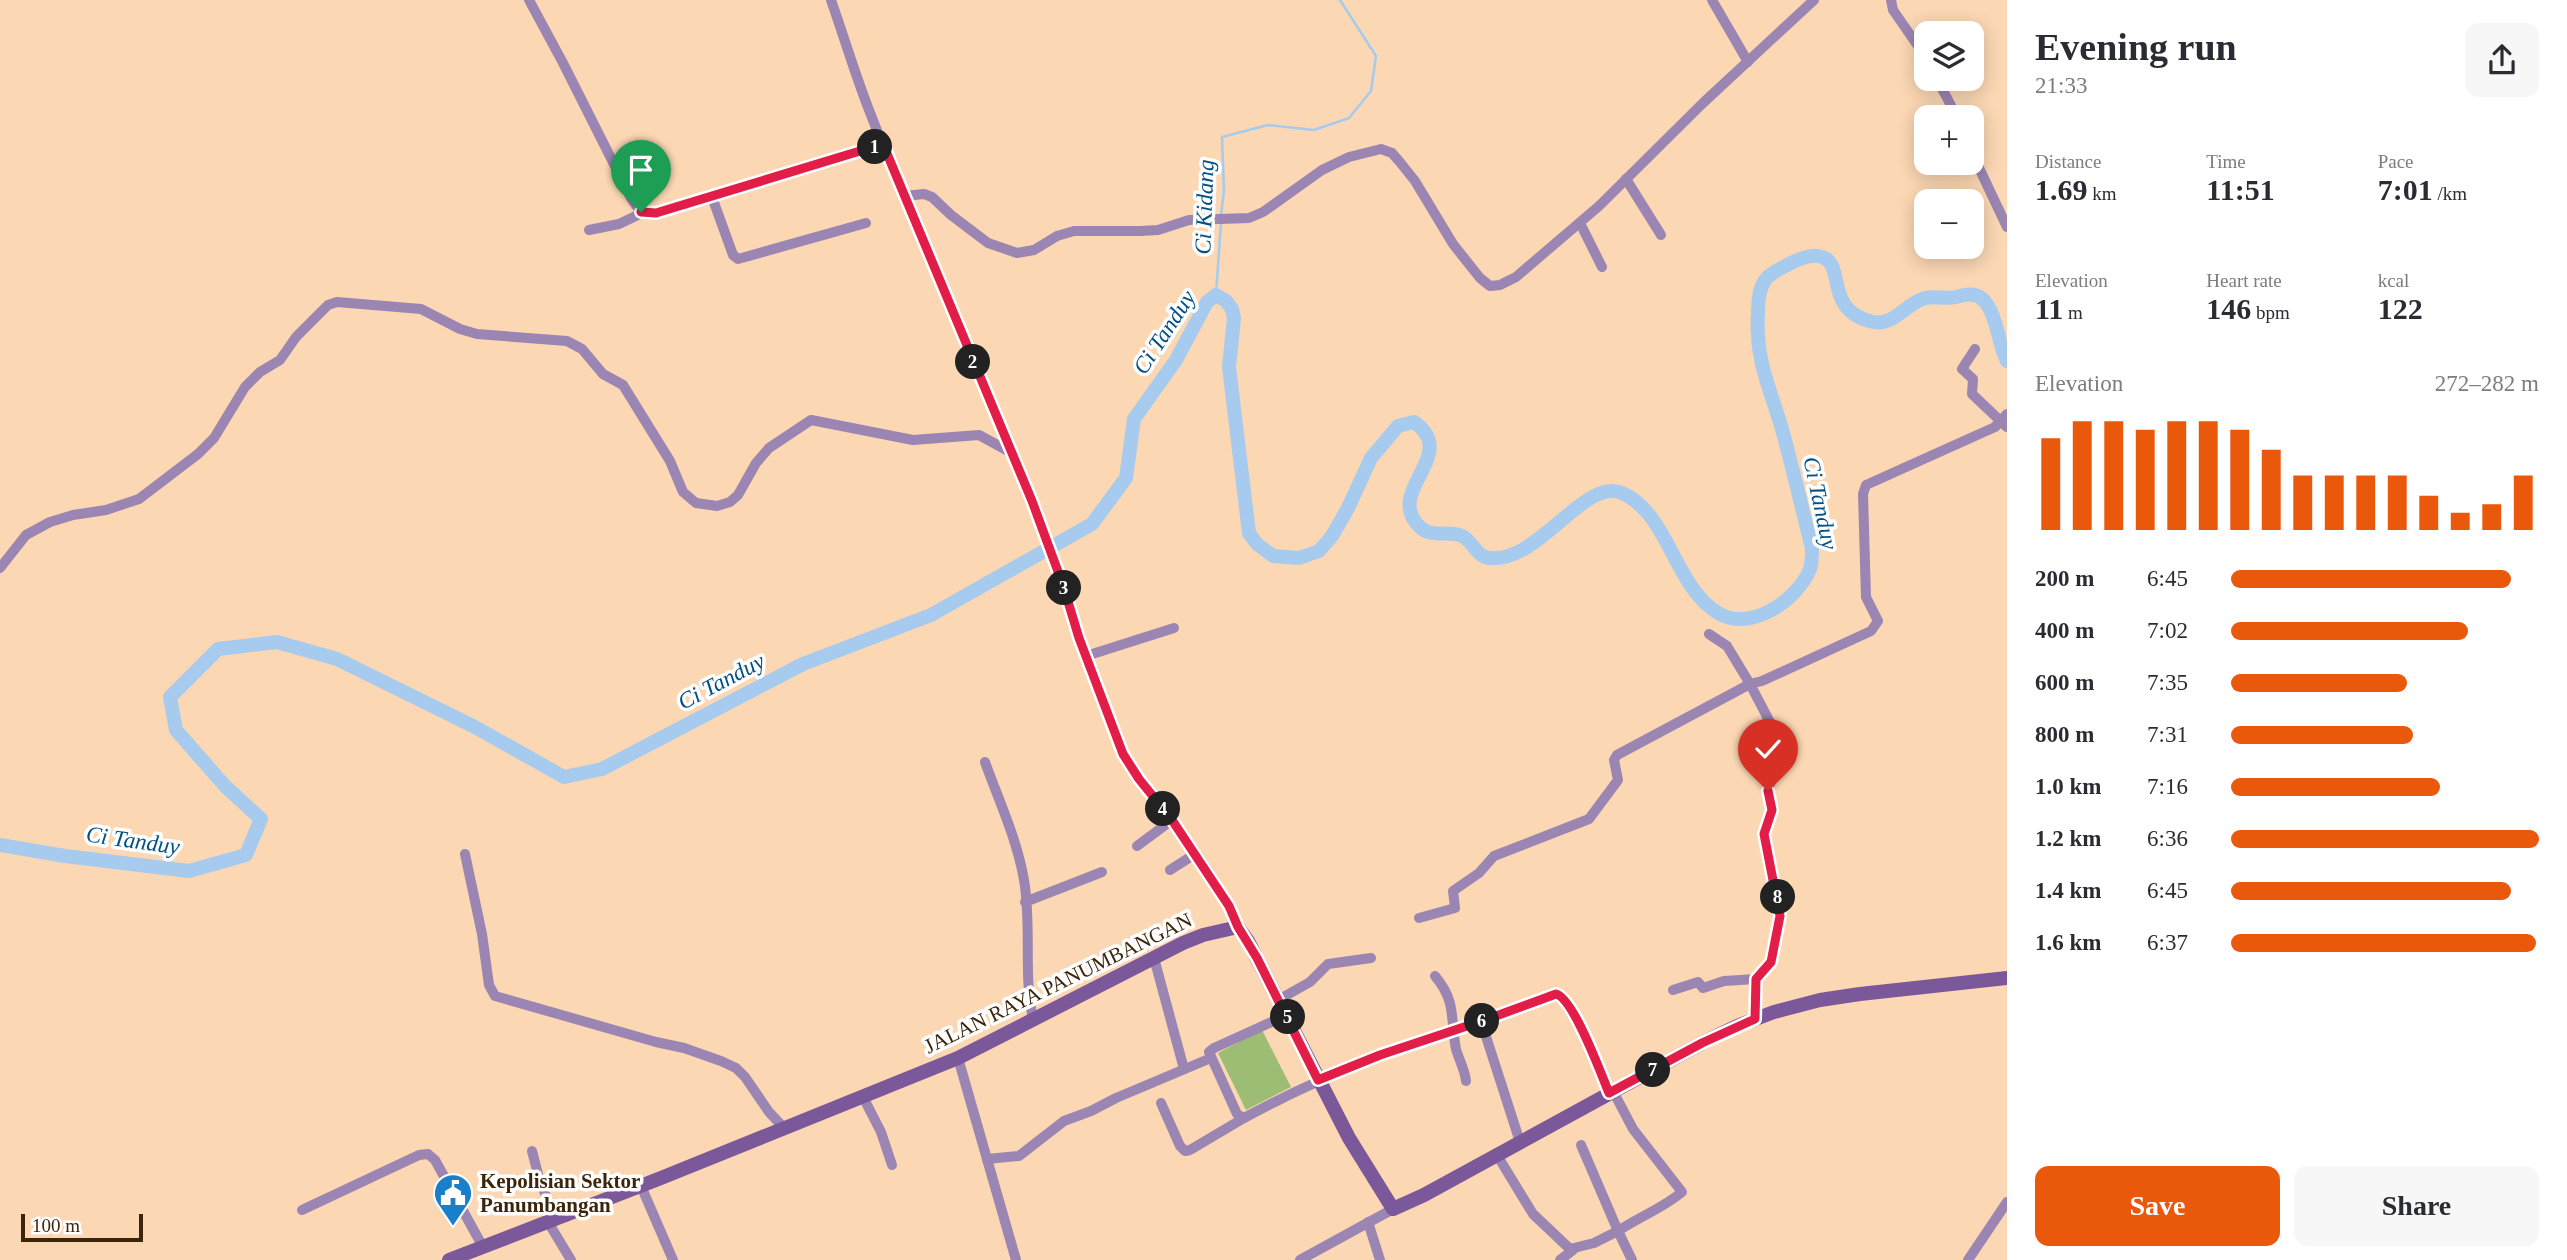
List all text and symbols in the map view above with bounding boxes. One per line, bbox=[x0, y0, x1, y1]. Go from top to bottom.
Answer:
map controls bbox=[1914, 21, 1984, 259]
button: layers bbox=[1914, 21, 1984, 91]
button: share bbox=[2465, 23, 2539, 97]
text: Evening run bbox=[2035, 26, 2237, 68]
text: 21:33 bbox=[2035, 73, 2087, 98]
button: + bbox=[1914, 105, 1984, 175]
pin: 1 bbox=[858, 130, 892, 164]
text: 1 bbox=[870, 136, 879, 157]
pin bbox=[611, 140, 671, 212]
icon: arrive bbox=[622, 151, 660, 189]
text: Distance bbox=[2035, 151, 2101, 172]
text: Time bbox=[2206, 151, 2246, 172]
text: Pace bbox=[2378, 151, 2414, 172]
water label: Ci Kidang bbox=[1190, 159, 1219, 255]
text: 1.69 bbox=[2035, 173, 2088, 206]
text: 11:51 bbox=[2206, 173, 2275, 206]
text: 7:01 bbox=[2378, 173, 2433, 206]
text: km bbox=[2088, 183, 2117, 204]
text: /km bbox=[2433, 183, 2467, 204]
button: − bbox=[1914, 189, 1984, 259]
text: Elevation bbox=[2035, 270, 2108, 291]
text: Heart rate bbox=[2206, 270, 2282, 291]
text: kcal bbox=[2378, 270, 2409, 291]
water label: Ci Tanduy bbox=[1128, 285, 1201, 379]
text: 11 bbox=[2035, 292, 2063, 325]
text: 146 bbox=[2206, 292, 2251, 325]
text: 122 bbox=[2378, 292, 2423, 325]
text: m bbox=[2063, 302, 2083, 323]
text: bpm bbox=[2251, 302, 2290, 323]
pin: 2 bbox=[956, 344, 990, 380]
text: 2 bbox=[968, 351, 977, 372]
text: Elevation bbox=[2035, 371, 2123, 396]
text: 272–282 m bbox=[2435, 371, 2539, 396]
water label: Ci Tanduy bbox=[1798, 454, 1843, 553]
text: 200 m bbox=[2035, 566, 2094, 591]
text: 6:45 bbox=[2147, 566, 2188, 591]
pin: 3 bbox=[1046, 570, 1082, 606]
text: 3 bbox=[1059, 577, 1068, 598]
text: 400 m bbox=[2035, 618, 2094, 643]
text: 7:02 bbox=[2147, 618, 2188, 643]
water label: Ci Tanduy bbox=[674, 648, 769, 715]
text: 600 m bbox=[2035, 670, 2094, 695]
text: 7:35 bbox=[2147, 670, 2188, 695]
pin bbox=[1738, 719, 1798, 791]
text: 800 m bbox=[2035, 722, 2094, 747]
text: 7:31 bbox=[2147, 722, 2188, 747]
icon: check bbox=[1749, 730, 1787, 768]
text: 1.0 km bbox=[2035, 774, 2101, 799]
text: 7:16 bbox=[2147, 774, 2188, 799]
pin: 4 bbox=[1146, 792, 1180, 826]
text: 4 bbox=[1158, 798, 1167, 819]
water label: Ci Tanduy bbox=[84, 822, 182, 860]
text: 1.2 km bbox=[2035, 826, 2101, 851]
text: 6:36 bbox=[2147, 826, 2188, 851]
text: 1.4 km bbox=[2035, 878, 2101, 903]
text: 6:45 bbox=[2147, 878, 2188, 903]
pin: 8 bbox=[1760, 880, 1796, 914]
text: 8 bbox=[1773, 886, 1782, 907]
street label: JALAN RAYA PANUMBANGAN bbox=[920, 908, 1196, 1058]
text: 1.6 km bbox=[2035, 930, 2101, 955]
text: 6:37 bbox=[2147, 930, 2188, 955]
pin: 5 bbox=[1270, 1000, 1306, 1034]
pin: 6 bbox=[1464, 1004, 1500, 1038]
text: 5 bbox=[1283, 1006, 1292, 1027]
text: 6 bbox=[1477, 1010, 1486, 1031]
pin: 7 bbox=[1636, 1052, 1670, 1088]
text: 7 bbox=[1648, 1059, 1657, 1080]
button: Save bbox=[2035, 1166, 2280, 1246]
button: Share bbox=[2294, 1166, 2539, 1246]
place label: Kepolisian Sektor Panumbangan bbox=[480, 1169, 640, 1217]
public building icon: Kepolisian Sektor Panumbangan bbox=[432, 1172, 474, 1227]
scale bar bbox=[21, 1211, 144, 1243]
text: 100 m bbox=[32, 1215, 80, 1236]

